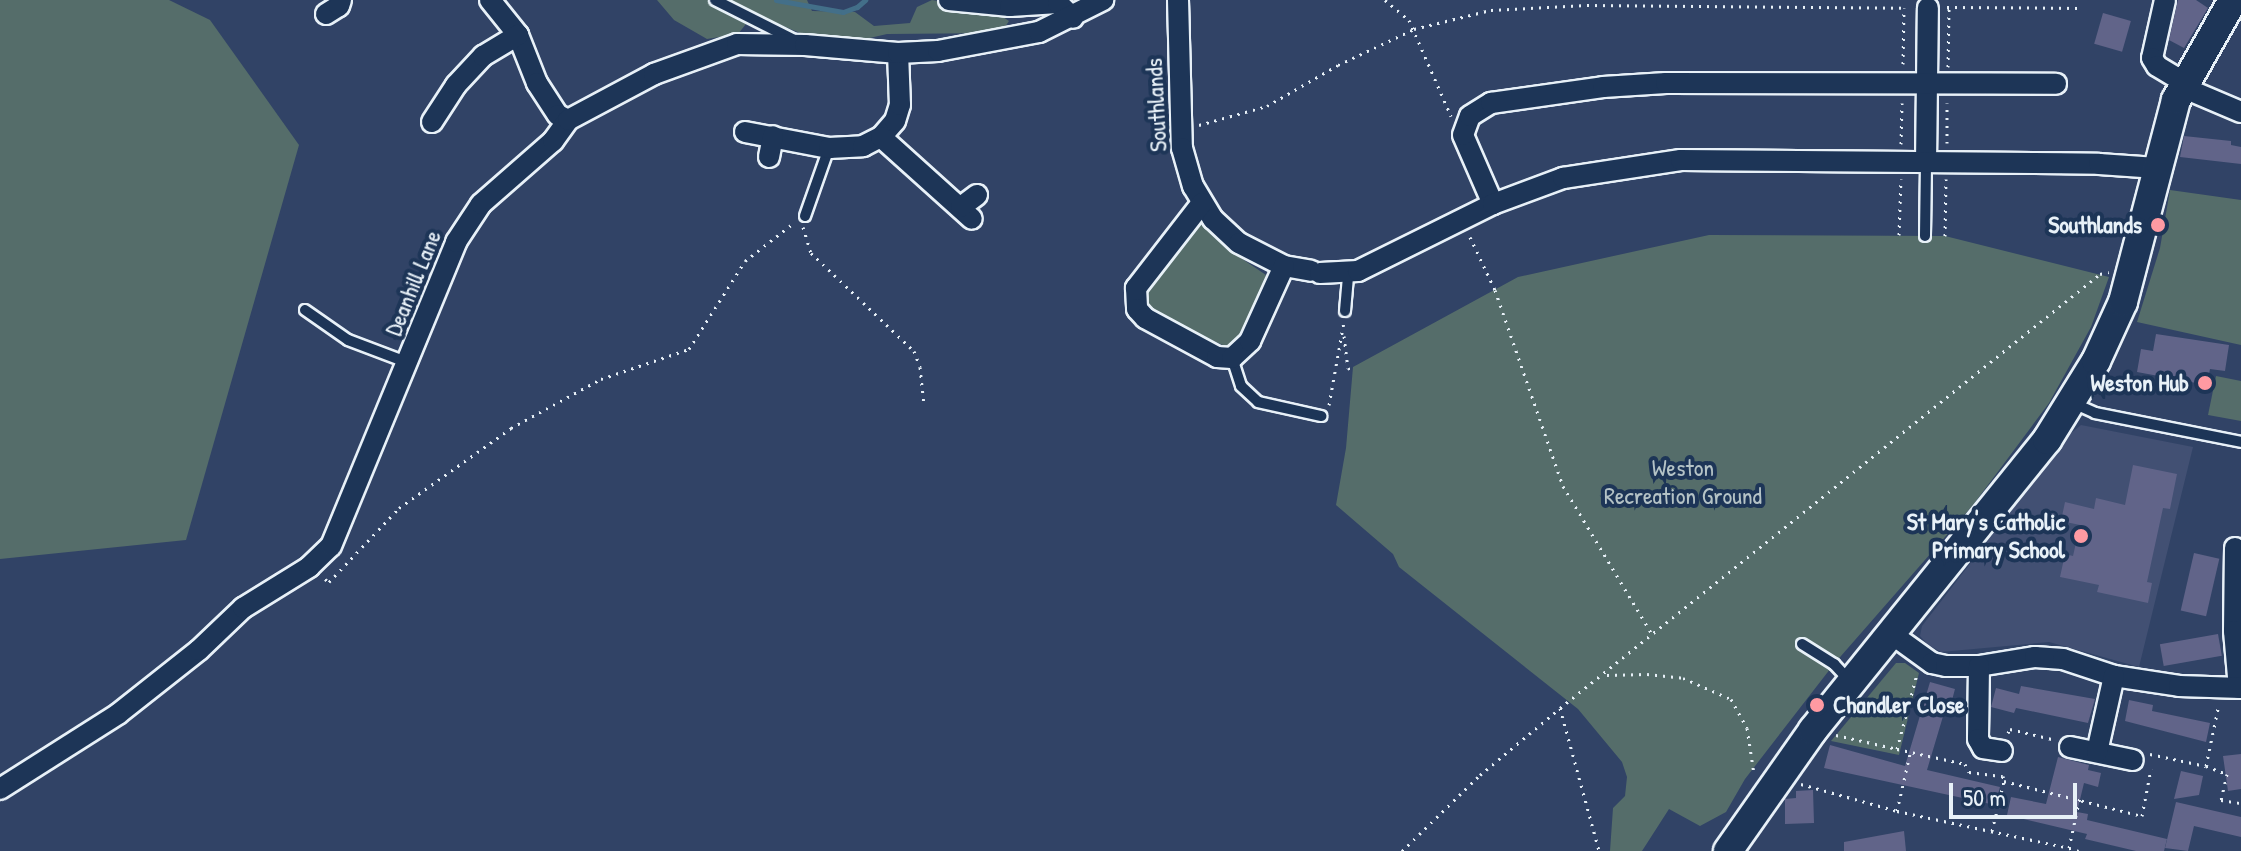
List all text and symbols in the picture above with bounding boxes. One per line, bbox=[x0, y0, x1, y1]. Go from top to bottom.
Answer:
street label: Southlands bbox=[1139, 57, 1173, 153]
place label: Southlands bbox=[2048, 211, 2142, 239]
marker: Southlands bbox=[2149, 216, 2167, 234]
street label: Deanhill Lane bbox=[379, 226, 447, 340]
place label: Weston Hub bbox=[2090, 369, 2189, 397]
marker: Weston Hub bbox=[2196, 374, 2214, 392]
park label: Weston Recreation Ground bbox=[1604, 454, 1762, 510]
place label: St Mary's Catholic Primary School bbox=[1907, 508, 2065, 564]
marker: St Mary's Catholic Primary School bbox=[2072, 527, 2090, 545]
place label: Chandler Close bbox=[1833, 691, 1965, 719]
marker: Chandler Close bbox=[1808, 696, 1826, 714]
scale bar bbox=[1953, 767, 2081, 817]
text: 50 m bbox=[1963, 781, 2006, 813]

